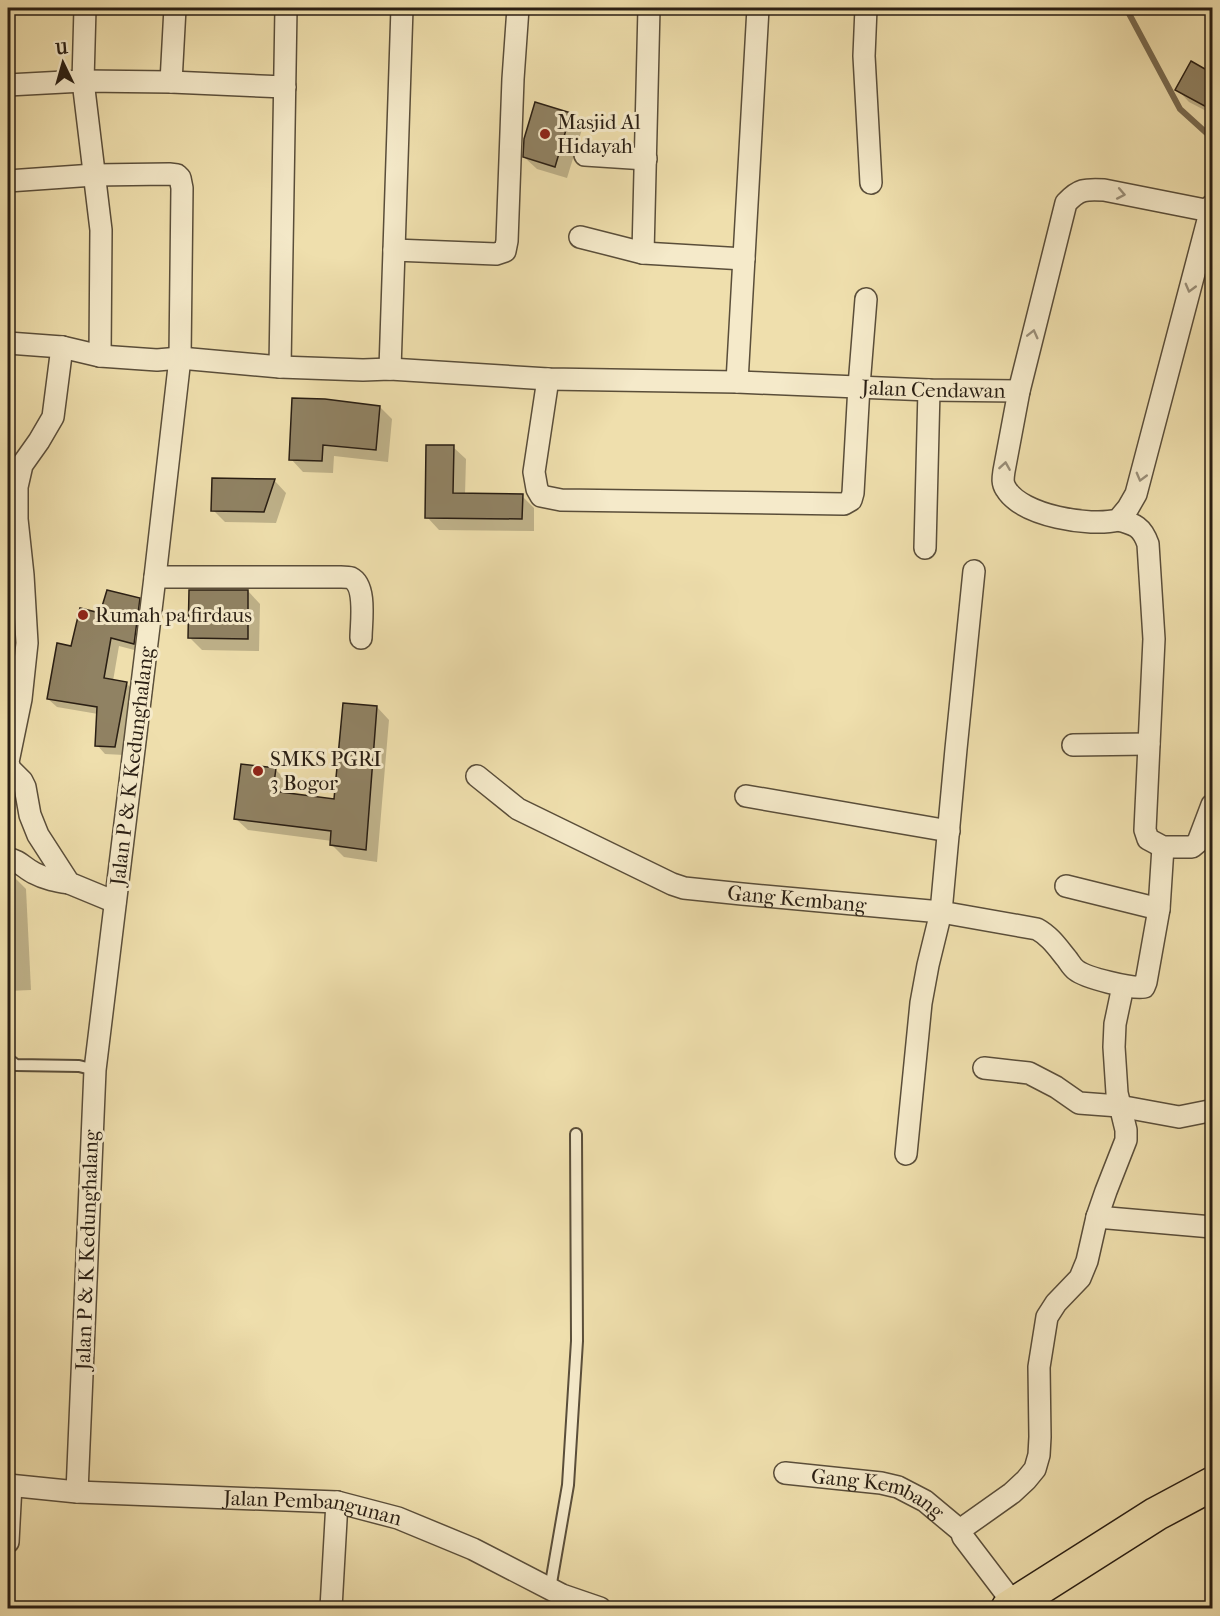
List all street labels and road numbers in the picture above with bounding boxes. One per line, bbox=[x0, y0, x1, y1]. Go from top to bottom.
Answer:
street label: Jalan Cendawan bbox=[859, 375, 1006, 403]
street label: Jalan P & K Kedunghalang bbox=[105, 644, 159, 889]
street label: Gang Kembang bbox=[726, 881, 868, 917]
street label: Jalan P & K Kedunghalang bbox=[71, 1129, 103, 1373]
street label: Gang Kembang bbox=[810, 1464, 950, 1524]
street label: Jalan Pembangunan bbox=[221, 1486, 404, 1530]

